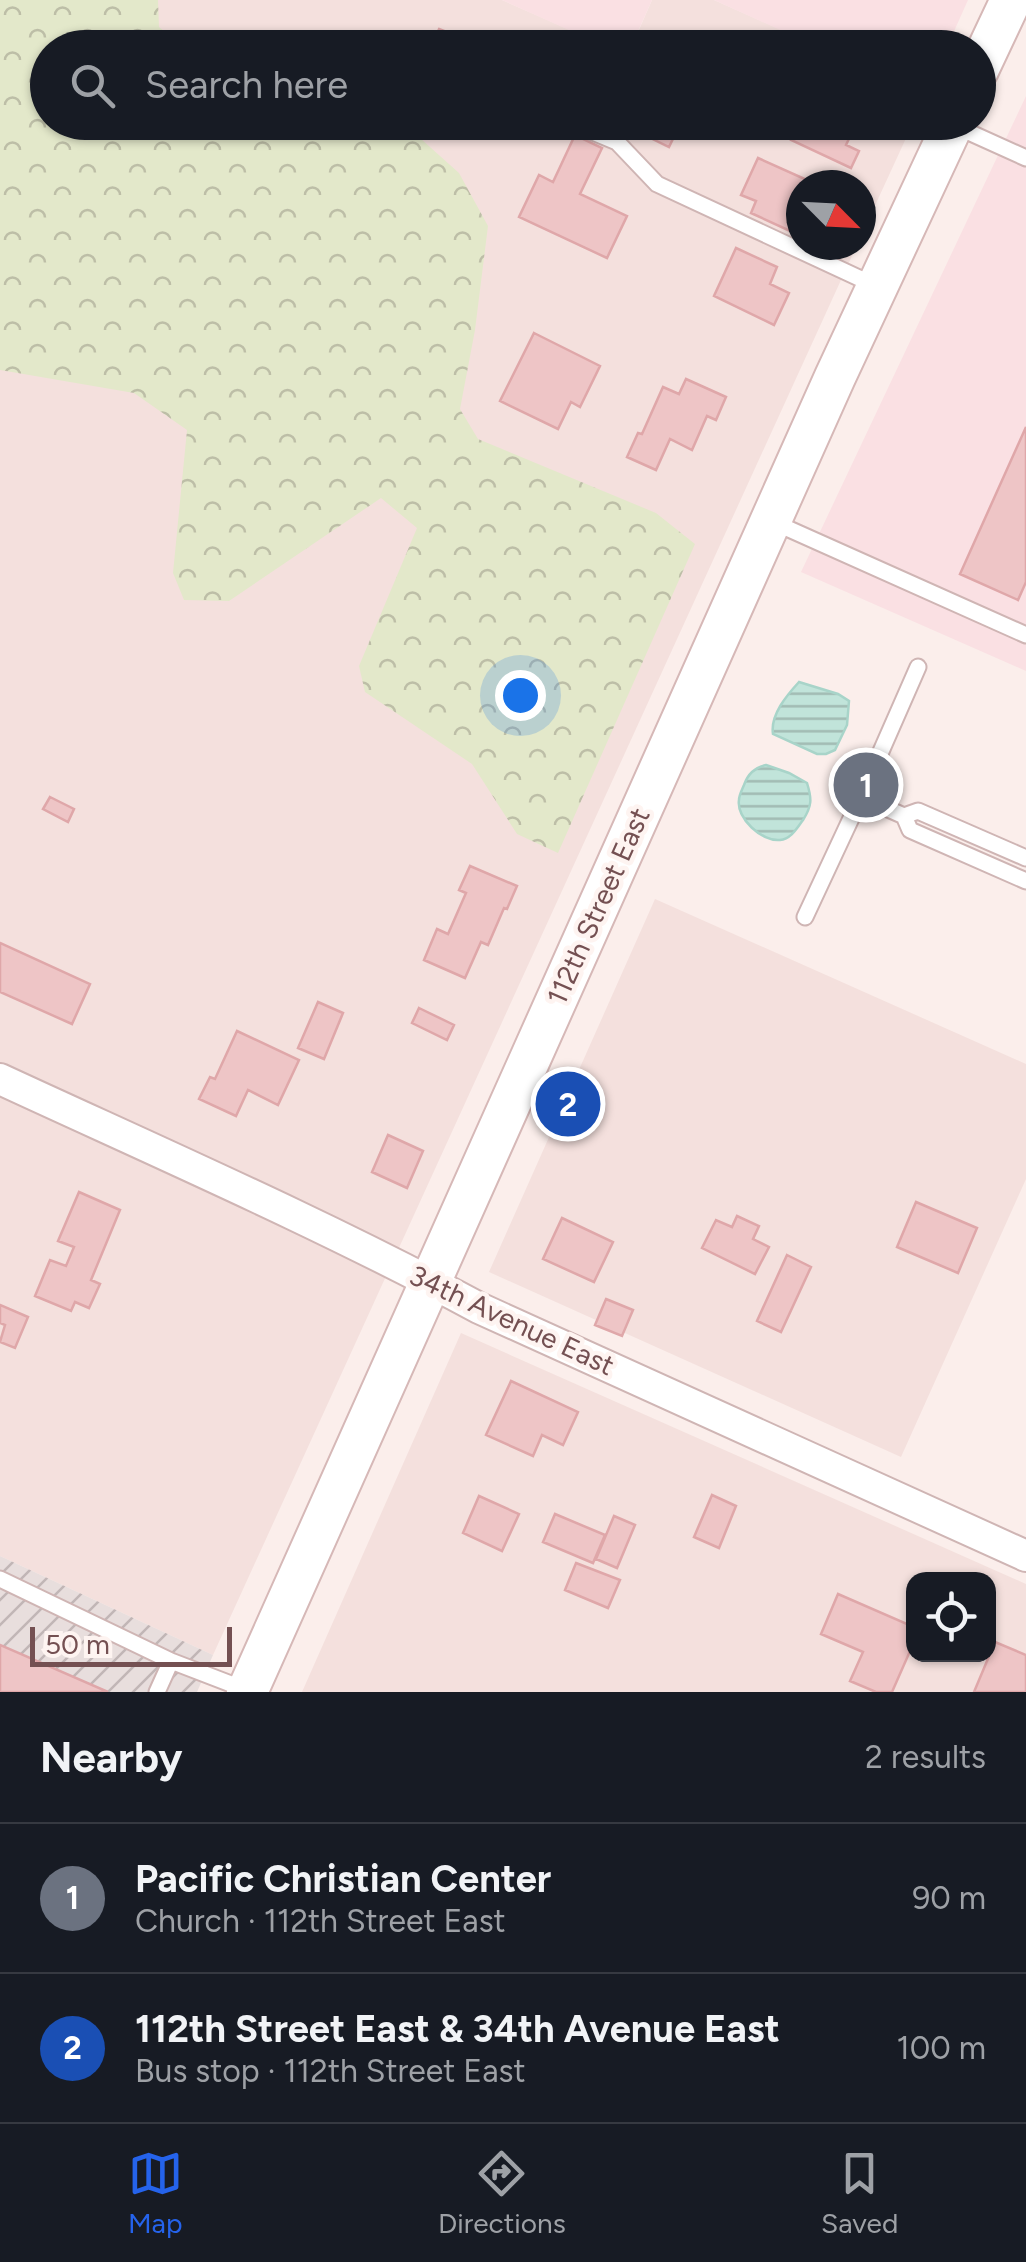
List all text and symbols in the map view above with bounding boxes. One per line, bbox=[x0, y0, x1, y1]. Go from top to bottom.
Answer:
search box bbox=[30, 30, 996, 140]
icon: search bbox=[65, 58, 120, 113]
text: Search here bbox=[145, 62, 348, 108]
north arrow bbox=[786, 170, 876, 260]
your location bbox=[495, 670, 546, 721]
pin: 1 bbox=[834, 748, 898, 822]
street label: 112th Street East bbox=[539, 802, 657, 1010]
pin: 2 bbox=[536, 1066, 600, 1142]
street label: 34th Avenue East bbox=[404, 1258, 620, 1382]
map controls bbox=[906, 1572, 996, 1662]
button: locate bbox=[906, 1572, 996, 1662]
scale bar bbox=[30, 1622, 232, 1666]
text: 50 m bbox=[45, 1627, 110, 1661]
text: Nearby bbox=[40, 1732, 182, 1783]
text: 2 results bbox=[865, 1738, 986, 1776]
text: Pacific Christian Center bbox=[135, 1856, 551, 1902]
text: 1 bbox=[66, 1879, 79, 1917]
text: 90 m bbox=[912, 1879, 986, 1917]
text: Church · 112th Street East bbox=[135, 1902, 506, 1940]
text: 112th Street East & 34th Avenue East bbox=[135, 2006, 780, 2052]
text: 2 bbox=[63, 2029, 82, 2067]
text: 100 m bbox=[897, 2029, 986, 2067]
text: Bus stop · 112th Street East bbox=[135, 2052, 526, 2090]
tab: Map bbox=[128, 2146, 183, 2240]
tab: Directions bbox=[438, 2146, 566, 2240]
tab: Saved bbox=[821, 2146, 898, 2240]

